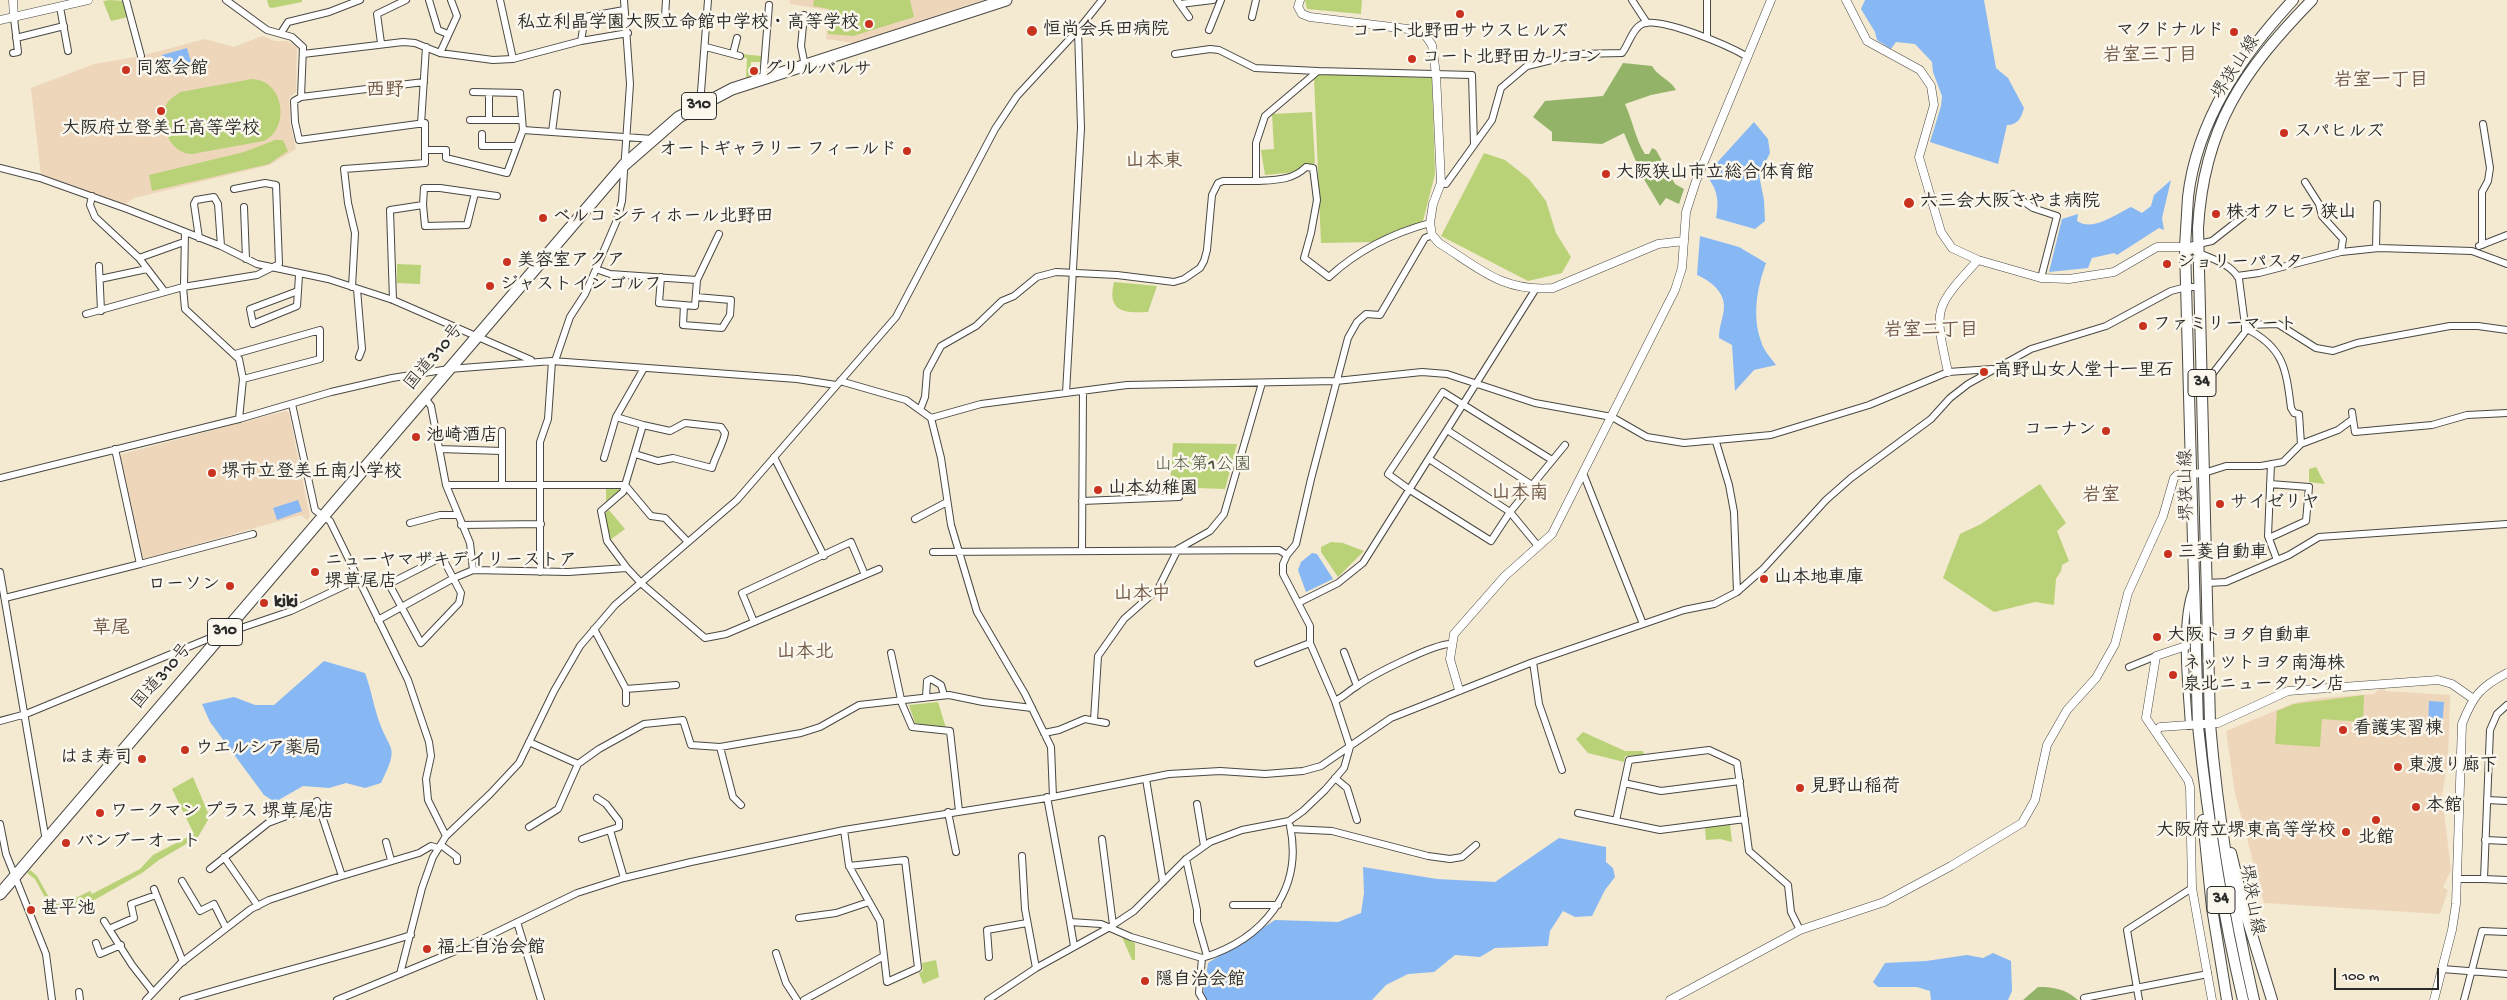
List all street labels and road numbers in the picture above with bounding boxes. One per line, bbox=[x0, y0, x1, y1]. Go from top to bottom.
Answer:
street label: 堺狭山線 bbox=[2208, 32, 2266, 104]
road number: 310 bbox=[682, 92, 716, 120]
street label: 国道310号 bbox=[401, 320, 469, 396]
road number: 34 bbox=[2188, 369, 2216, 396]
street label: 堺狭山線 bbox=[2177, 449, 2199, 521]
road number: 310 bbox=[208, 618, 242, 646]
street label: 国道310号 bbox=[128, 639, 198, 715]
street label: 堺狭山線 bbox=[2233, 863, 2267, 937]
road number: 34 bbox=[2207, 886, 2235, 914]

